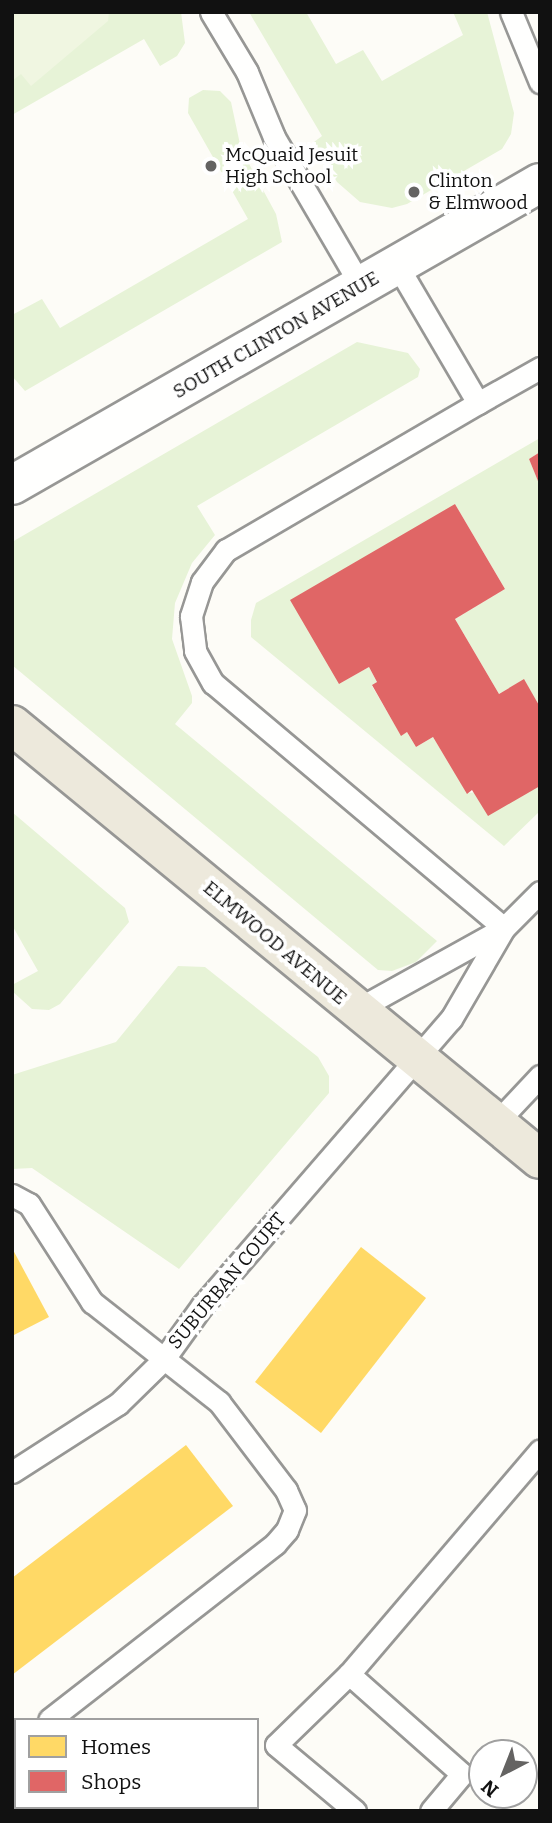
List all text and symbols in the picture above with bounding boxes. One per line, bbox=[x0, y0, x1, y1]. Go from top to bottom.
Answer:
place label: McQuaid Jesuit High School bbox=[225, 144, 358, 188]
marker: McQuaid Jesuit High School bbox=[203, 158, 219, 174]
place label: Clinton & Elmwood bbox=[428, 170, 528, 214]
marker: Clinton & Elmwood bbox=[406, 184, 422, 200]
street label: SOUTH CLINTON AVENUE bbox=[169, 267, 383, 403]
street label: ELMWOOD AVENUE bbox=[199, 876, 351, 1010]
street label: SUBURBAN COURT bbox=[163, 1208, 291, 1354]
legend bbox=[14, 1718, 259, 1809]
text: Homes bbox=[81, 1734, 151, 1760]
north arrow bbox=[468, 1739, 538, 1809]
text: Shops bbox=[81, 1769, 141, 1795]
text: N bbox=[477, 1775, 503, 1802]

